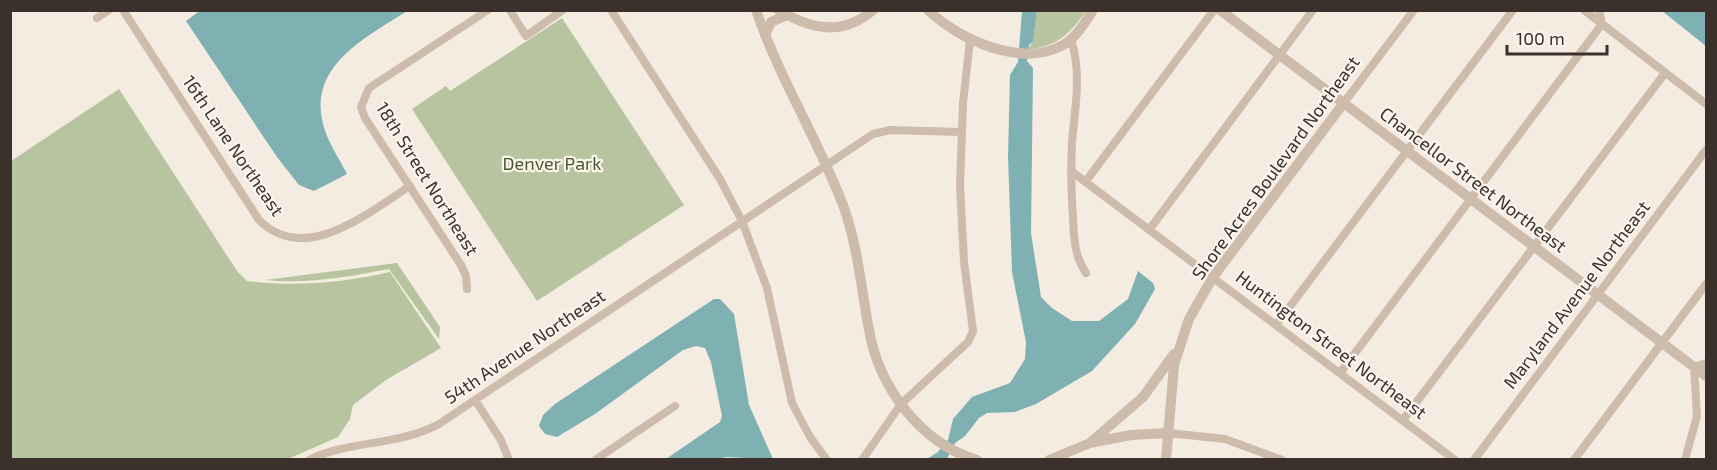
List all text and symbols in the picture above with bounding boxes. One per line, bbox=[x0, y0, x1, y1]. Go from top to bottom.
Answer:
scale bar bbox=[1507, 18, 1608, 56]
text: 100 m bbox=[1516, 27, 1565, 49]
street label: Shore Acres Boulevard Northeast bbox=[1187, 51, 1364, 284]
street label: 16th Lane Northeast bbox=[179, 71, 289, 220]
street label: 18th Street Northeast bbox=[372, 98, 484, 259]
street label: Chancellor Street Northeast bbox=[1376, 102, 1571, 257]
park label: Denver Park bbox=[503, 152, 601, 174]
street label: Maryland Avenue Northeast bbox=[1498, 196, 1654, 393]
street label: Huntington Street Northeast bbox=[1232, 265, 1431, 423]
street label: 54th Avenue Northeast bbox=[440, 284, 609, 408]

